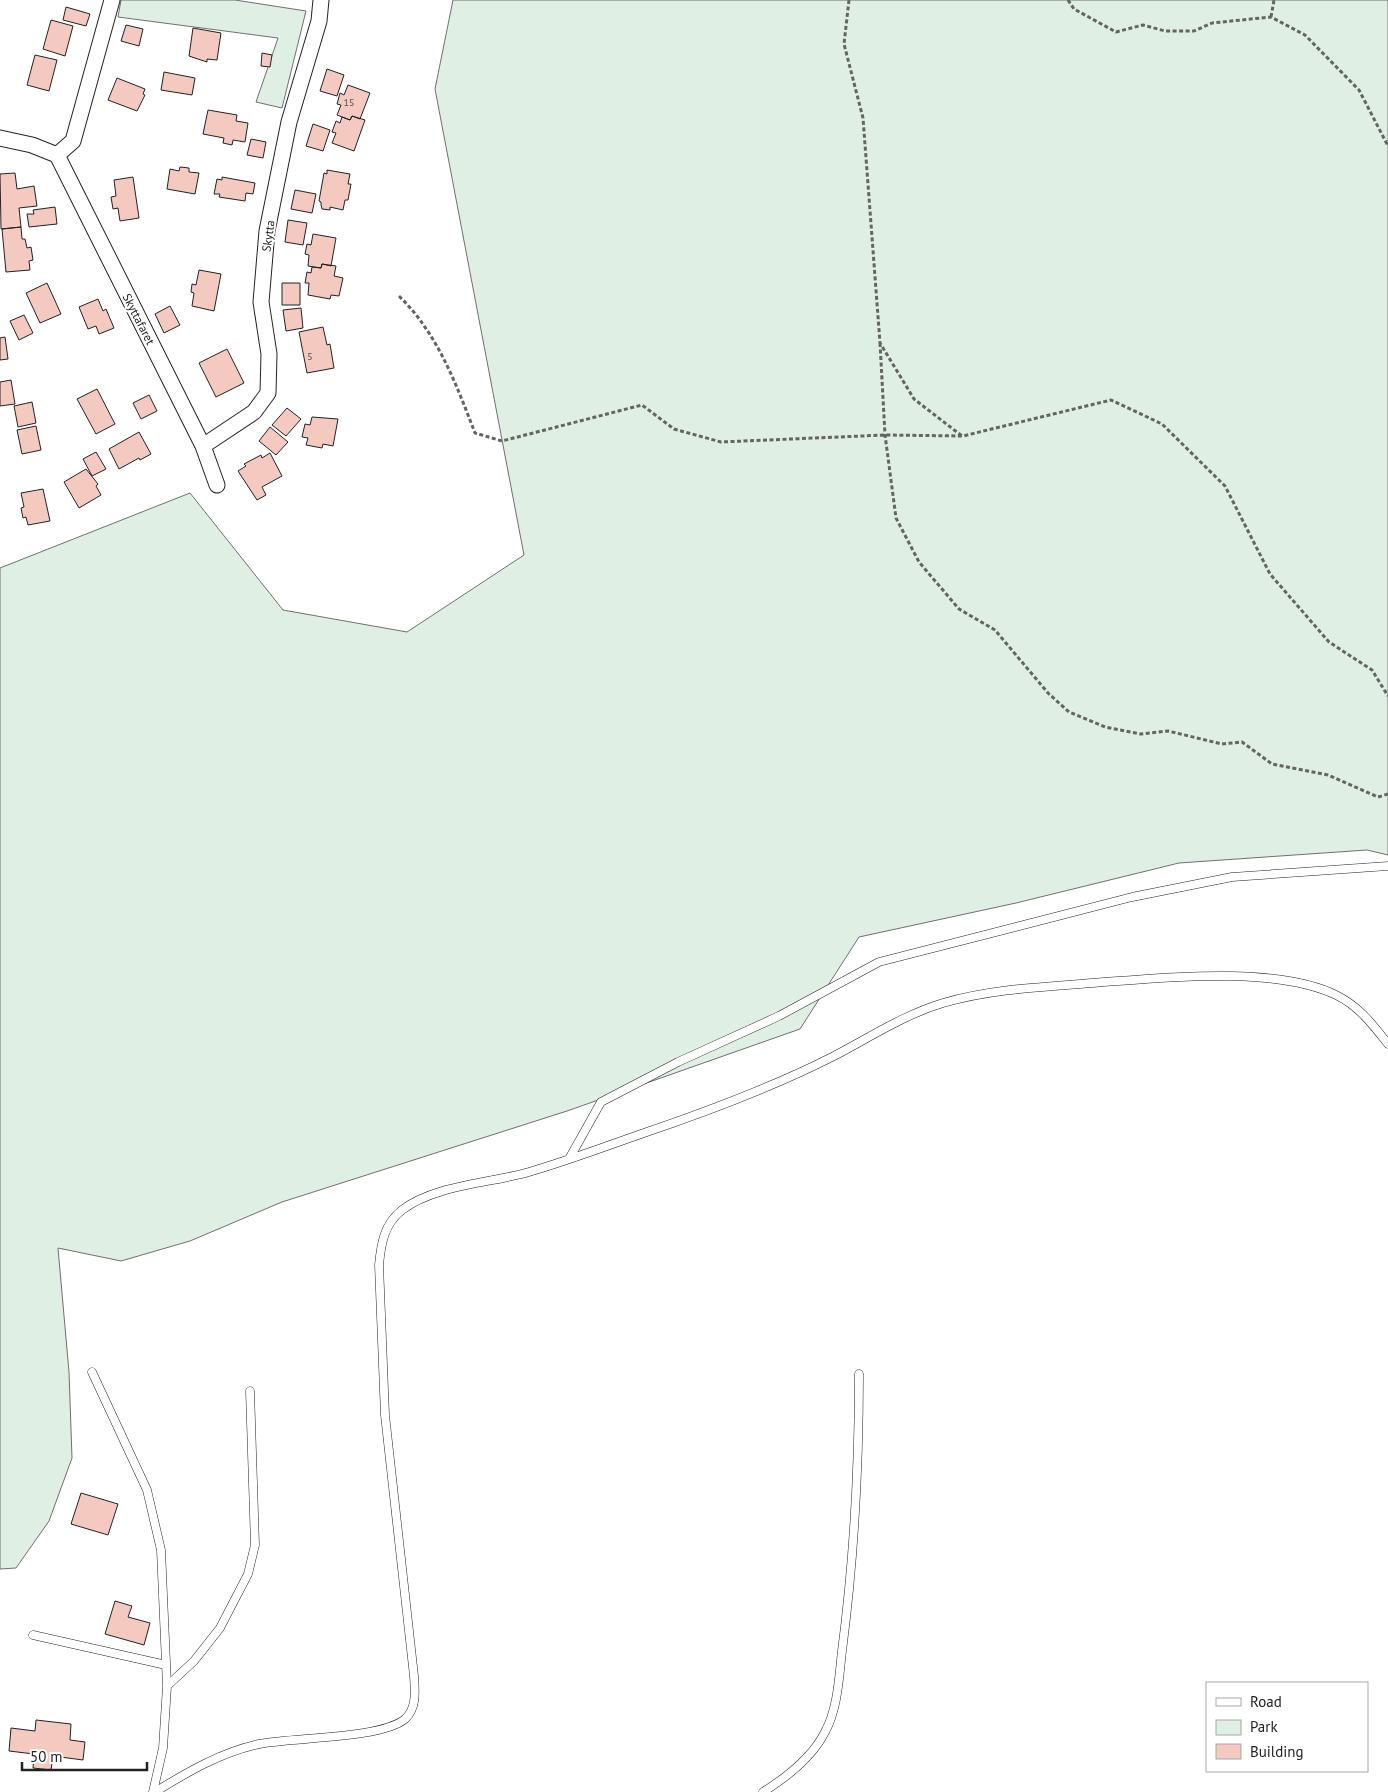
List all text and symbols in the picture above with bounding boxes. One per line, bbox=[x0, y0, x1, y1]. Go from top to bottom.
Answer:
house number: 15 bbox=[344, 96, 354, 109]
street label: Skytta bbox=[258, 219, 278, 253]
street label: Skyttafaret bbox=[120, 291, 158, 347]
house number: 5 bbox=[307, 350, 313, 363]
legend bbox=[1206, 1682, 1368, 1772]
text: Road bbox=[1250, 1692, 1282, 1711]
text: Park bbox=[1250, 1717, 1278, 1736]
scale bar bbox=[22, 1740, 148, 1772]
text: Building bbox=[1250, 1742, 1304, 1761]
text: 50 m bbox=[30, 1747, 63, 1766]

